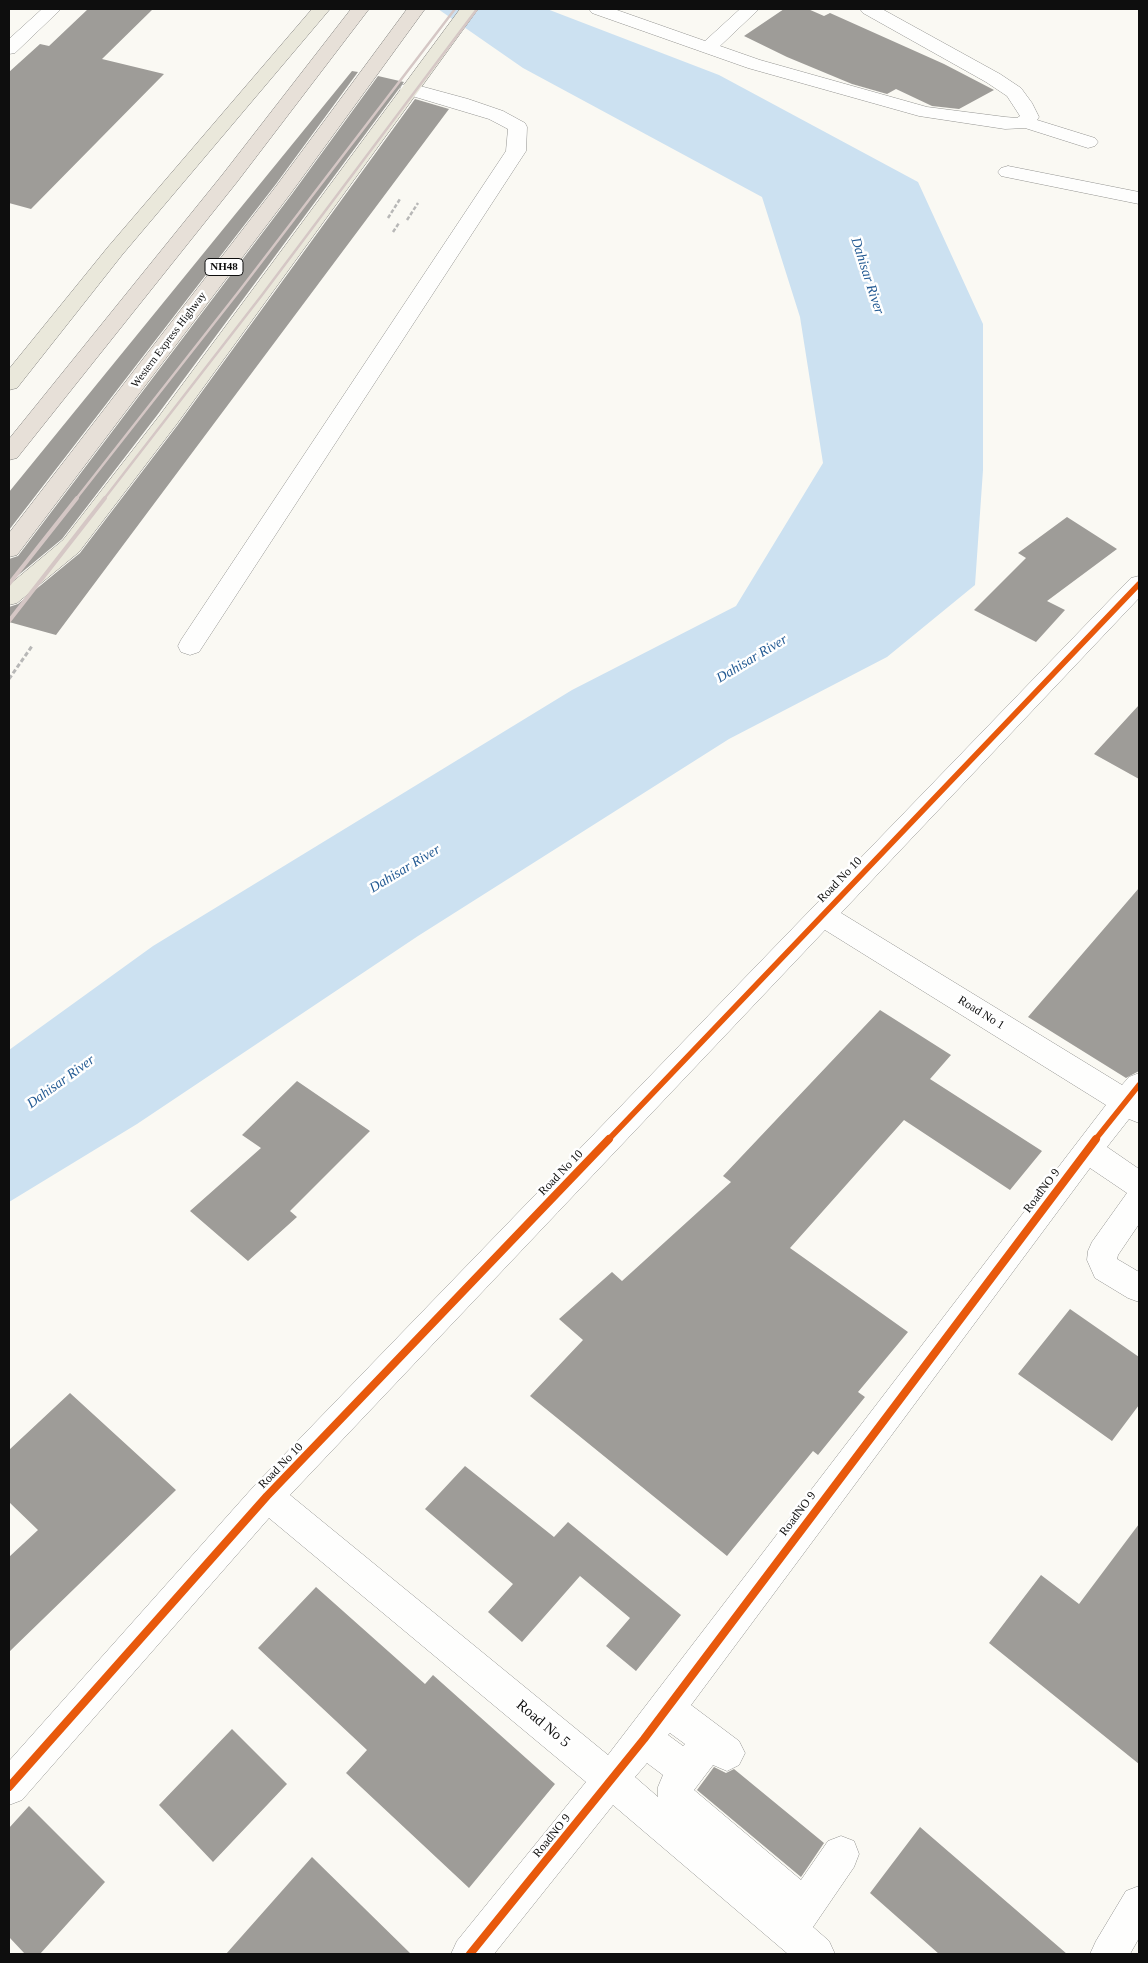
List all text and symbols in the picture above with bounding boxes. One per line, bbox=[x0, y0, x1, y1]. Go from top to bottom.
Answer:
water label: Dahisar River bbox=[847, 235, 887, 317]
road number: NH48 bbox=[205, 258, 243, 276]
street label: Western Express Highway bbox=[129, 290, 209, 390]
water label: Dahisar River bbox=[714, 631, 790, 687]
water label: Dahisar River bbox=[367, 841, 443, 897]
street label: Road No 10 bbox=[815, 854, 865, 906]
street label: Road No 1 bbox=[955, 993, 1007, 1033]
water label: Dahisar River bbox=[24, 1052, 98, 1112]
street label: Road No 10 bbox=[536, 1147, 586, 1199]
street label: RoadNO 9 bbox=[1021, 1166, 1063, 1216]
street label: Road No 10 bbox=[256, 1440, 306, 1492]
street label: RoadNO 9 bbox=[777, 1489, 819, 1539]
street label: Road No 5 bbox=[512, 1696, 574, 1752]
street label: RoadNO 9 bbox=[530, 1811, 574, 1861]

